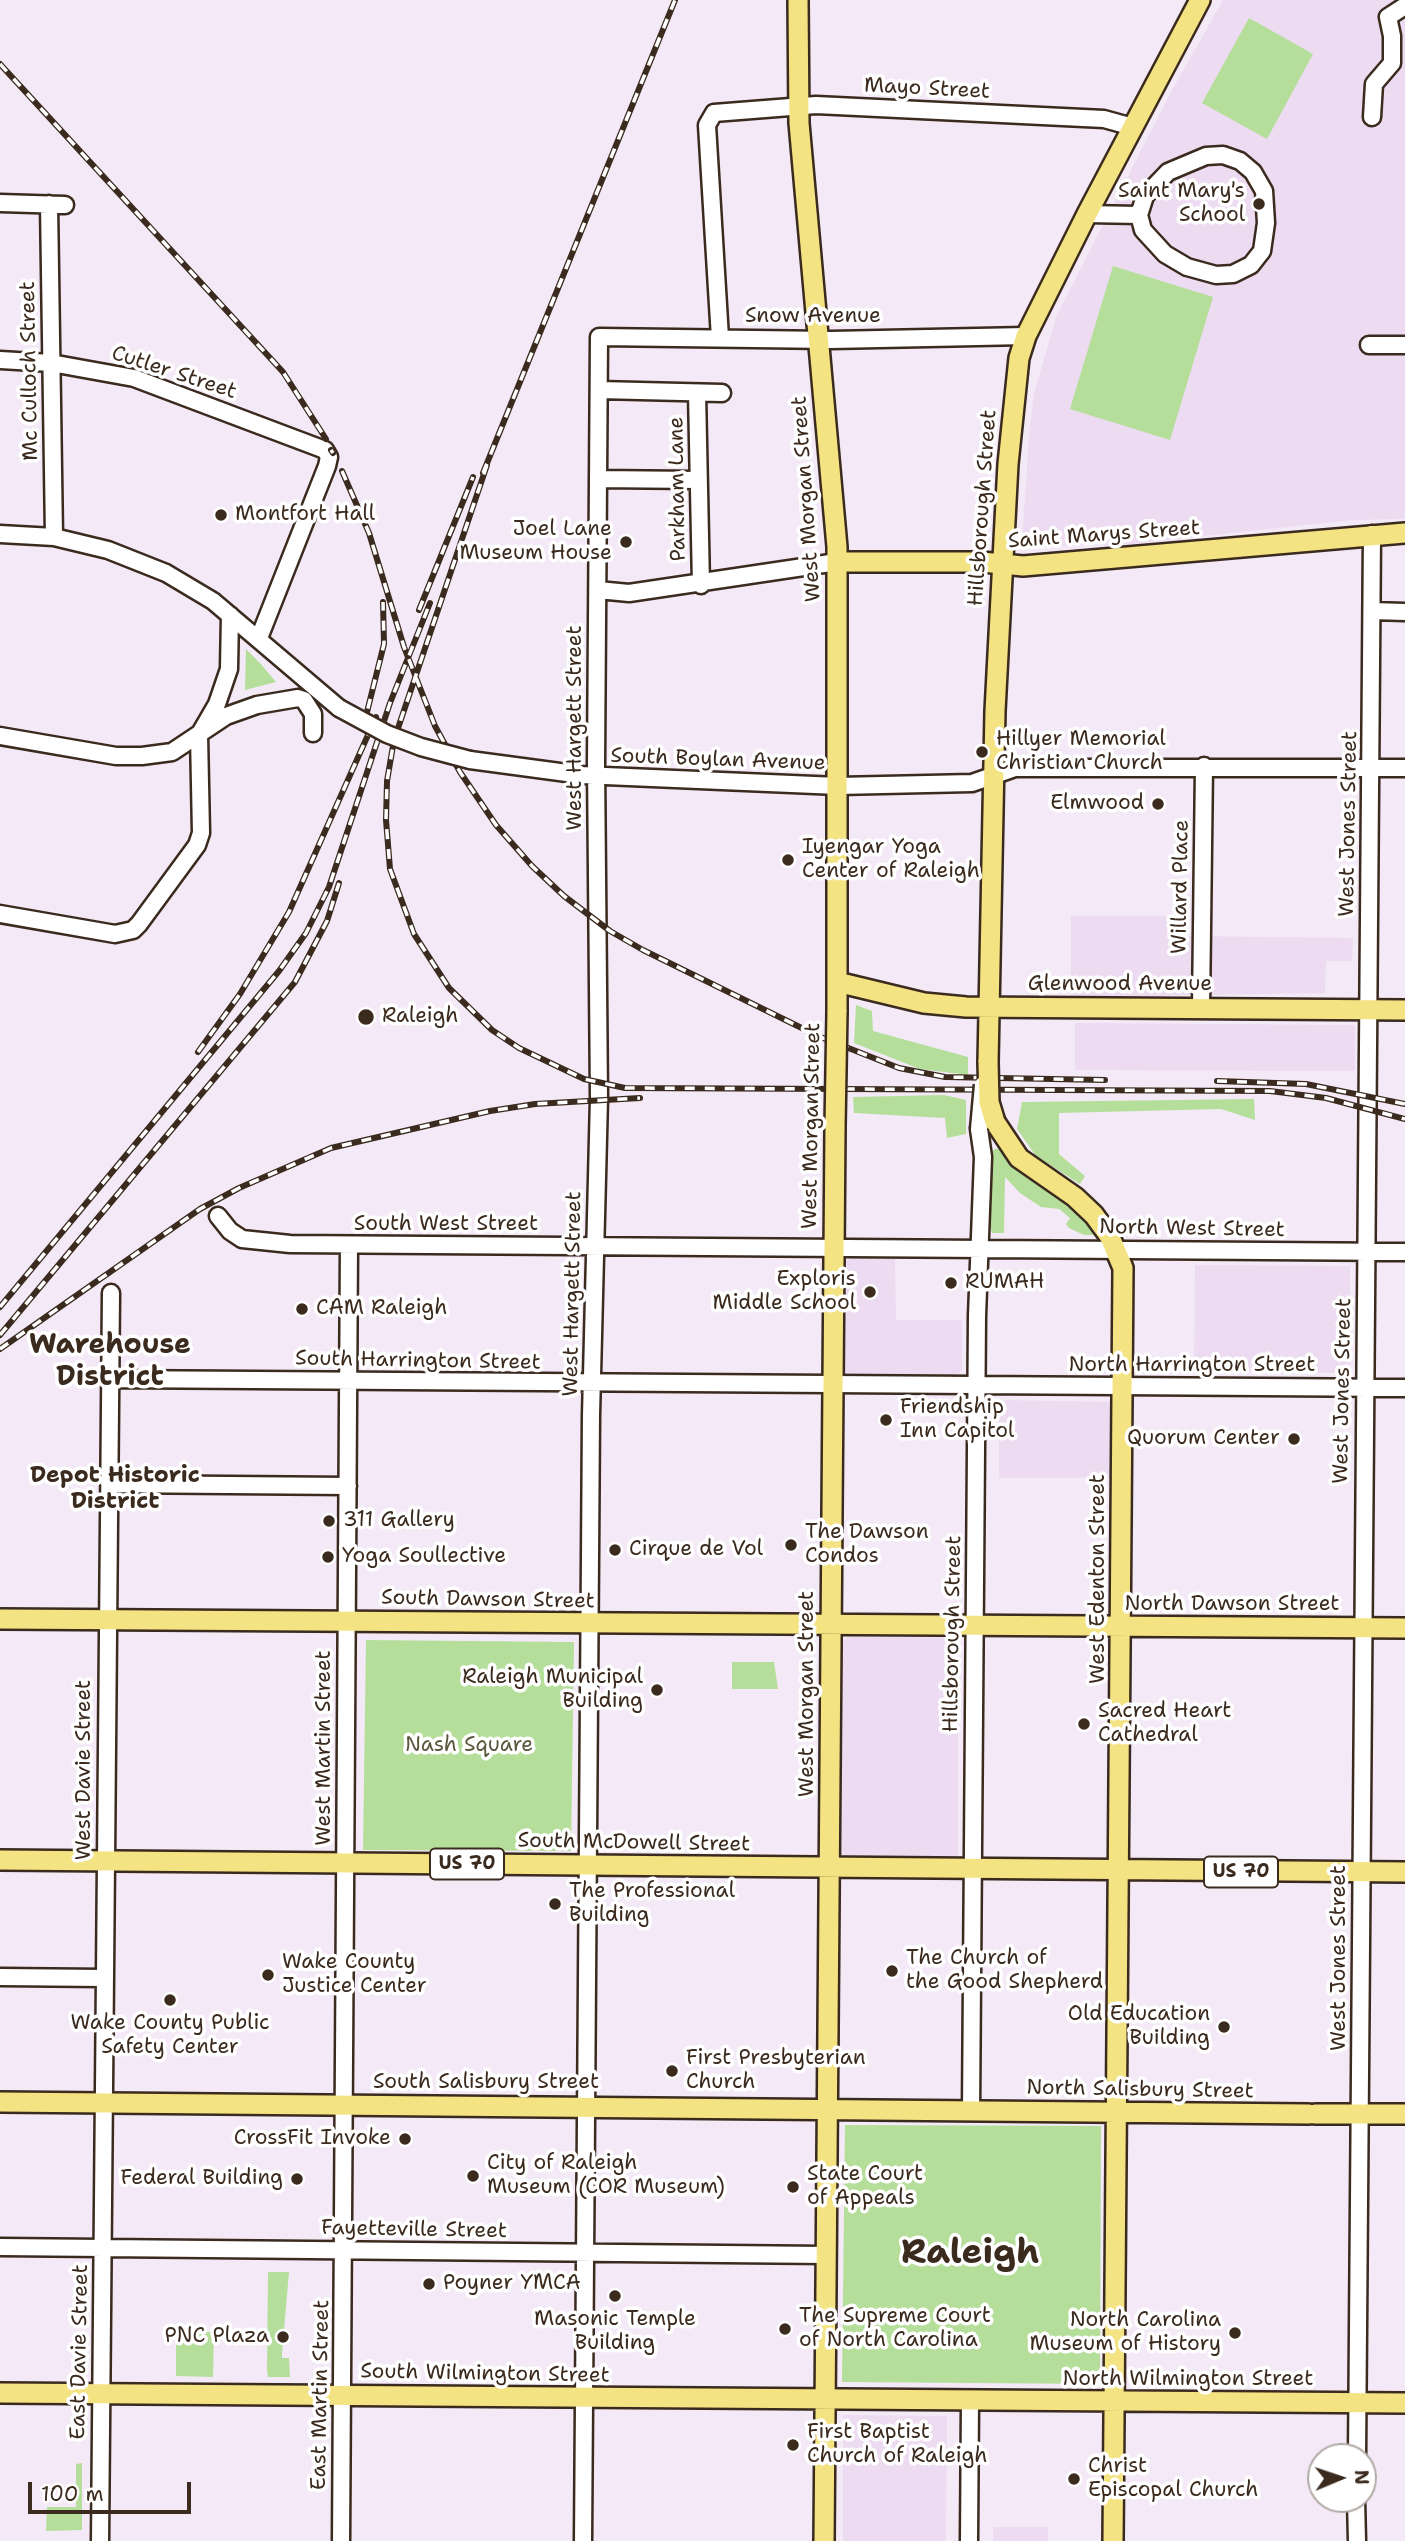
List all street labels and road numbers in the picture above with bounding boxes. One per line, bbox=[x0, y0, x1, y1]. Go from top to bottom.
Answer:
street label: Mayo Street bbox=[863, 73, 991, 105]
street label: Mc Culloch Street bbox=[16, 281, 44, 461]
street label: Snow Avenue bbox=[745, 304, 881, 330]
street label: Cutler Street bbox=[108, 341, 240, 405]
street label: West Morgan Street bbox=[787, 395, 827, 603]
street label: Hillsborough Street bbox=[964, 409, 1002, 607]
street label: Parkham Lane bbox=[664, 416, 692, 562]
street label: Saint Marys Street bbox=[1007, 516, 1201, 554]
street label: West Hargett Street bbox=[563, 625, 589, 831]
street label: West Jones Street bbox=[1335, 731, 1363, 917]
street label: South Boylan Avenue bbox=[610, 744, 826, 776]
street label: Willard Place bbox=[1167, 820, 1195, 954]
street label: Glenwood Avenue bbox=[1028, 972, 1212, 998]
street label: West Morgan Street bbox=[798, 1023, 826, 1229]
street label: West Hargett Street bbox=[559, 1191, 587, 1397]
street label: South West Street bbox=[354, 1212, 538, 1238]
street label: North West Street bbox=[1099, 1215, 1285, 1243]
street label: West Jones Street bbox=[1329, 1298, 1357, 1484]
street label: South Harrington Street bbox=[295, 1346, 541, 1376]
street label: North Harrington Street bbox=[1068, 1353, 1316, 1379]
street label: West Edenton Street bbox=[1086, 1474, 1112, 1684]
street label: Hillsborough Street bbox=[939, 1535, 967, 1733]
street label: South Dawson Street bbox=[381, 1586, 595, 1614]
street label: West Morgan Street bbox=[795, 1591, 821, 1797]
street label: North Dawson Street bbox=[1124, 1592, 1340, 1618]
street label: West Martin Street bbox=[312, 1650, 338, 1846]
street label: West Davie Street bbox=[72, 1680, 98, 1860]
street label: South McDowell Street bbox=[517, 1828, 751, 1858]
road number: US 70 bbox=[430, 1848, 504, 1880]
road number: US 70 bbox=[1204, 1856, 1278, 1888]
street label: West Jones Street bbox=[1327, 1865, 1353, 2051]
street label: South Salisbury Street bbox=[373, 2070, 599, 2096]
street label: North Salisbury Street bbox=[1026, 2075, 1254, 2105]
street label: Fayetteville Street bbox=[321, 2216, 507, 2244]
street label: East Davie Street bbox=[66, 2264, 94, 2440]
street label: East Martin Street bbox=[307, 2300, 335, 2490]
street label: South Wilmington Street bbox=[360, 2359, 610, 2389]
street label: North Wilmington Street bbox=[1063, 2367, 1313, 2393]

